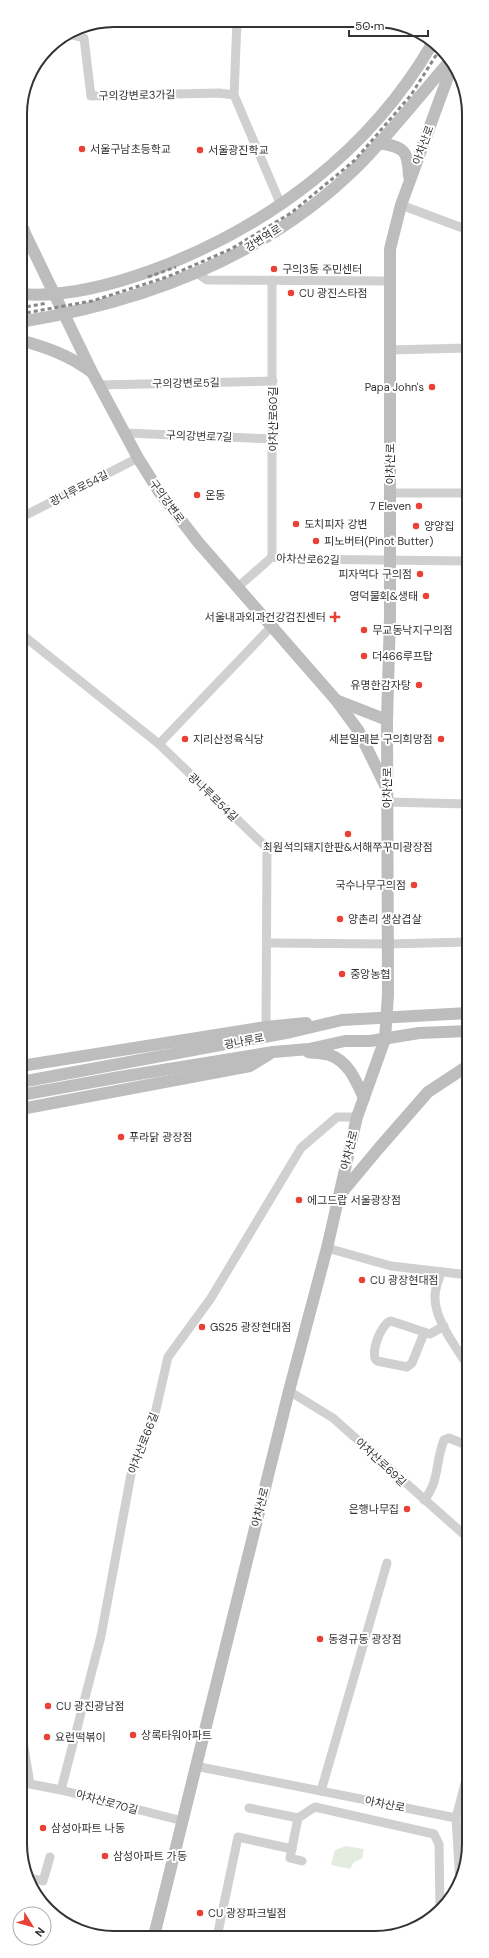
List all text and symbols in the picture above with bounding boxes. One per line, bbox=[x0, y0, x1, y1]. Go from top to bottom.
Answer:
scale bar bbox=[349, 12, 428, 38]
text: 50 m bbox=[355, 18, 384, 34]
street label: 구의강변로3가길 bbox=[98, 87, 176, 103]
street label: 아차산로 bbox=[409, 124, 437, 166]
place label: 서울구남초등학교 bbox=[90, 142, 171, 156]
place label: 서울광진학교 bbox=[208, 143, 269, 157]
marker: 서울구남초등학교 bbox=[77, 144, 87, 154]
marker: 서울광진학교 bbox=[195, 145, 205, 155]
street label: 강변역로 bbox=[242, 221, 284, 255]
place label: 구의3동 주민센터 bbox=[282, 262, 362, 276]
marker: 구의3동 주민센터 bbox=[269, 264, 279, 274]
place label: CU 광진스타점 bbox=[299, 286, 368, 300]
marker: CU 광진스타점 bbox=[286, 288, 296, 298]
street label: 구의강변로5길 bbox=[152, 375, 220, 391]
place label: Papa John's bbox=[365, 380, 424, 394]
marker: Papa John's bbox=[427, 382, 437, 392]
street label: 아차산로60길 bbox=[266, 386, 280, 452]
street label: 구의강변로7길 bbox=[165, 428, 233, 444]
street label: 아차산로 bbox=[383, 444, 397, 484]
street label: 광나루로54길 bbox=[47, 467, 111, 509]
street label: 구의강변로 bbox=[146, 476, 188, 526]
place label: 온동 bbox=[205, 488, 225, 502]
marker: 온동 bbox=[192, 490, 202, 500]
place label: 7 Eleven bbox=[369, 499, 411, 513]
marker: 7 Eleven bbox=[414, 501, 424, 511]
place label: 도치피자 강변 bbox=[304, 517, 368, 531]
marker: 도치피자 강변 bbox=[291, 519, 301, 529]
place label: 양양집 bbox=[424, 519, 454, 533]
marker: 양양집 bbox=[411, 521, 421, 531]
place label: 피노버터(Pinot Butter) bbox=[324, 534, 433, 548]
marker: 피노버터(Pinot Butter) bbox=[311, 536, 321, 546]
street label: 아차산로62길 bbox=[276, 551, 340, 567]
place label: 피자먹다 구의점 bbox=[338, 567, 412, 581]
marker: 피자먹다 구의점 bbox=[415, 569, 425, 579]
place label: 영덕물회&생태 bbox=[349, 589, 418, 603]
marker: 영덕물회&생태 bbox=[421, 591, 431, 601]
place label: 서울내과외과건강검진센터 bbox=[205, 610, 326, 624]
marker: 서울내과외과건강검진센터 bbox=[329, 611, 341, 623]
place label: 무교동낙지구의점 bbox=[372, 623, 453, 637]
marker: 무교동낙지구의점 bbox=[359, 625, 369, 635]
place label: 더466루프탑 bbox=[372, 649, 433, 663]
marker: 더466루프탑 bbox=[359, 651, 369, 661]
place label: 유명한감자탕 bbox=[350, 678, 411, 692]
marker: 유명한감자탕 bbox=[414, 680, 424, 690]
place label: 지리산정육식당 bbox=[193, 732, 264, 746]
place label: 세븐일레븐 구의희망점 bbox=[329, 732, 433, 746]
marker: 지리산정육식당 bbox=[180, 734, 190, 744]
marker: 세븐일레븐 구의희망점 bbox=[436, 734, 446, 744]
street label: 아차산로 bbox=[380, 768, 394, 808]
street label: 광나루로54길 bbox=[185, 770, 241, 824]
marker: 최원석의돼지한판&서해쭈꾸미광장점 bbox=[343, 829, 353, 839]
place label: 최원석의돼지한판&서해쭈꾸미광장점 bbox=[263, 840, 433, 854]
place label: 국수나무구의점 bbox=[335, 878, 406, 892]
marker: 국수나무구의점 bbox=[409, 880, 419, 890]
place label: 양촌리 생삼겹살 bbox=[348, 912, 422, 926]
marker: 양촌리 생삼겹살 bbox=[335, 914, 345, 924]
place label: 중앙농협 bbox=[350, 967, 390, 981]
marker: 중앙농협 bbox=[337, 969, 347, 979]
street label: 광나루로 bbox=[223, 1030, 265, 1052]
street label: 아차산로 bbox=[337, 1129, 361, 1171]
place label: 푸라닭 광장점 bbox=[129, 1130, 193, 1144]
marker: 푸라닭 광장점 bbox=[116, 1132, 126, 1142]
place label: 에그드랍 서울광장점 bbox=[307, 1193, 401, 1207]
marker: 에그드랍 서울광장점 bbox=[294, 1195, 304, 1205]
place label: CU 광장현대점 bbox=[370, 1273, 439, 1287]
marker: CU 광장현대점 bbox=[357, 1275, 367, 1285]
place label: GS25 광장현대점 bbox=[210, 1320, 291, 1334]
marker: GS25 광장현대점 bbox=[197, 1322, 207, 1332]
street label: 아차산로66길 bbox=[125, 1410, 161, 1476]
street label: 아차산로69길 bbox=[353, 1435, 409, 1489]
street label: 아차산로 bbox=[248, 1486, 272, 1528]
place label: 은행나무집 bbox=[348, 1502, 399, 1516]
marker: 은행나무집 bbox=[402, 1504, 412, 1514]
place label: 동경규동 광장점 bbox=[328, 1632, 402, 1646]
marker: 동경규동 광장점 bbox=[315, 1634, 325, 1644]
place label: CU 광진광남점 bbox=[56, 1699, 125, 1713]
marker: CU 광진광남점 bbox=[43, 1701, 53, 1711]
place label: 상록타워아파트 bbox=[141, 1728, 212, 1742]
place label: 요런떡볶이 bbox=[55, 1730, 106, 1744]
marker: 상록타워아파트 bbox=[128, 1730, 138, 1740]
marker: 요런떡볶이 bbox=[42, 1732, 52, 1742]
street label: 아차산로70길 bbox=[74, 1787, 140, 1817]
street label: 아차산로 bbox=[364, 1793, 406, 1815]
place label: 삼성아파트 나동 bbox=[51, 1821, 125, 1835]
marker: 삼성아파트 나동 bbox=[38, 1823, 48, 1833]
place label: 삼성아파트 가동 bbox=[113, 1849, 187, 1863]
marker: 삼성아파트 가동 bbox=[100, 1851, 110, 1861]
north arrow bbox=[12, 1906, 52, 1946]
place label: CU 광장파크빌점 bbox=[208, 1906, 287, 1920]
marker: CU 광장파크빌점 bbox=[195, 1908, 205, 1918]
text: N bbox=[32, 1925, 48, 1939]

